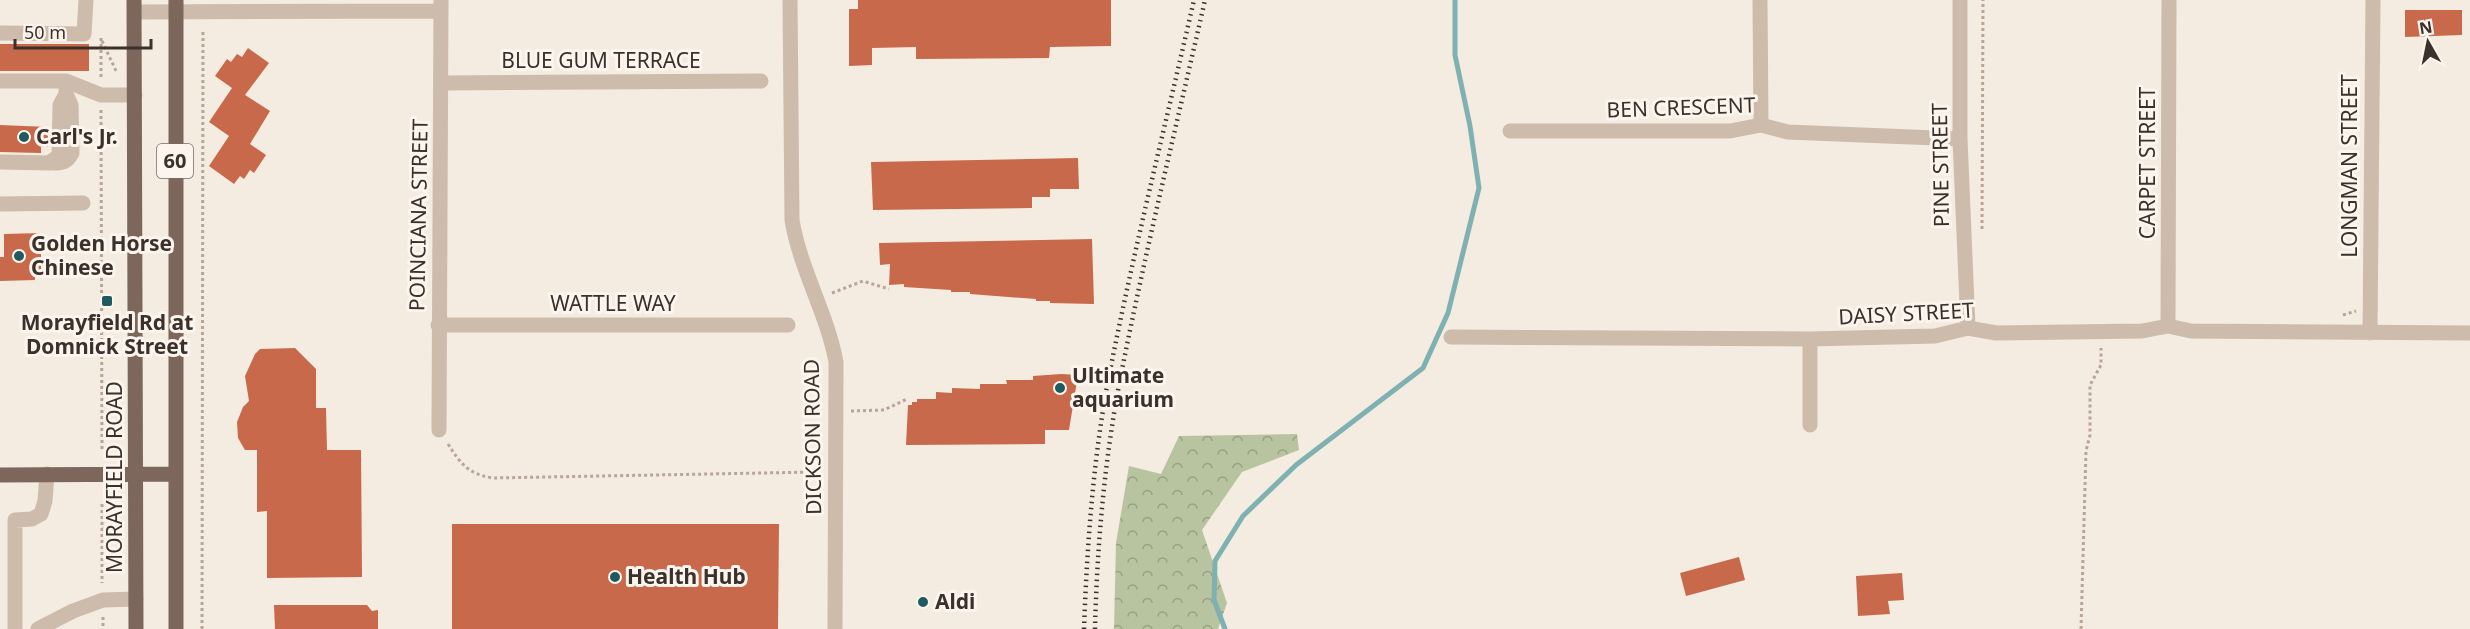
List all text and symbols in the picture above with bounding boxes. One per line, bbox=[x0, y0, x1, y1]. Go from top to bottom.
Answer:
scale bar bbox=[15, 12, 152, 50]
north arrow bbox=[2398, 12, 2458, 72]
text: N bbox=[2418, 15, 2434, 39]
text: 50 m bbox=[24, 20, 66, 44]
street label: BLUE GUM TERRACE bbox=[501, 46, 701, 74]
street label: LONGMAN STREET bbox=[2335, 74, 2363, 258]
street label: CARPET STREET bbox=[2133, 86, 2161, 239]
street label: BEN CRESCENT bbox=[1606, 90, 1756, 124]
street label: PINE STREET bbox=[1925, 102, 1955, 227]
street label: POINCIANA STREET bbox=[402, 118, 434, 311]
place label: Carl's Jr. bbox=[36, 122, 118, 150]
marker: Carl's Jr. bbox=[17, 130, 31, 144]
road number: 60 bbox=[157, 144, 193, 178]
place label: Golden Horse Chinese bbox=[31, 229, 172, 281]
marker: Golden Horse Chinese bbox=[12, 249, 26, 263]
street label: WATTLE WAY bbox=[550, 289, 676, 317]
marker: Morayfield Rd at Domnick Street bbox=[100, 294, 114, 308]
street label: DAISY STREET bbox=[1837, 295, 1975, 331]
place label: Morayfield Rd at Domnick Street bbox=[21, 308, 193, 360]
street label: DICKSON ROAD bbox=[797, 359, 827, 515]
place label: Ultimate aquarium bbox=[1072, 361, 1174, 413]
street label: MORAYFIELD ROAD bbox=[100, 381, 128, 573]
marker: Ultimate aquarium bbox=[1053, 381, 1067, 395]
place label: Health Hub bbox=[627, 562, 746, 590]
marker: Health Hub bbox=[608, 570, 622, 584]
place label: Aldi bbox=[935, 587, 975, 615]
marker: Aldi bbox=[916, 595, 930, 609]

